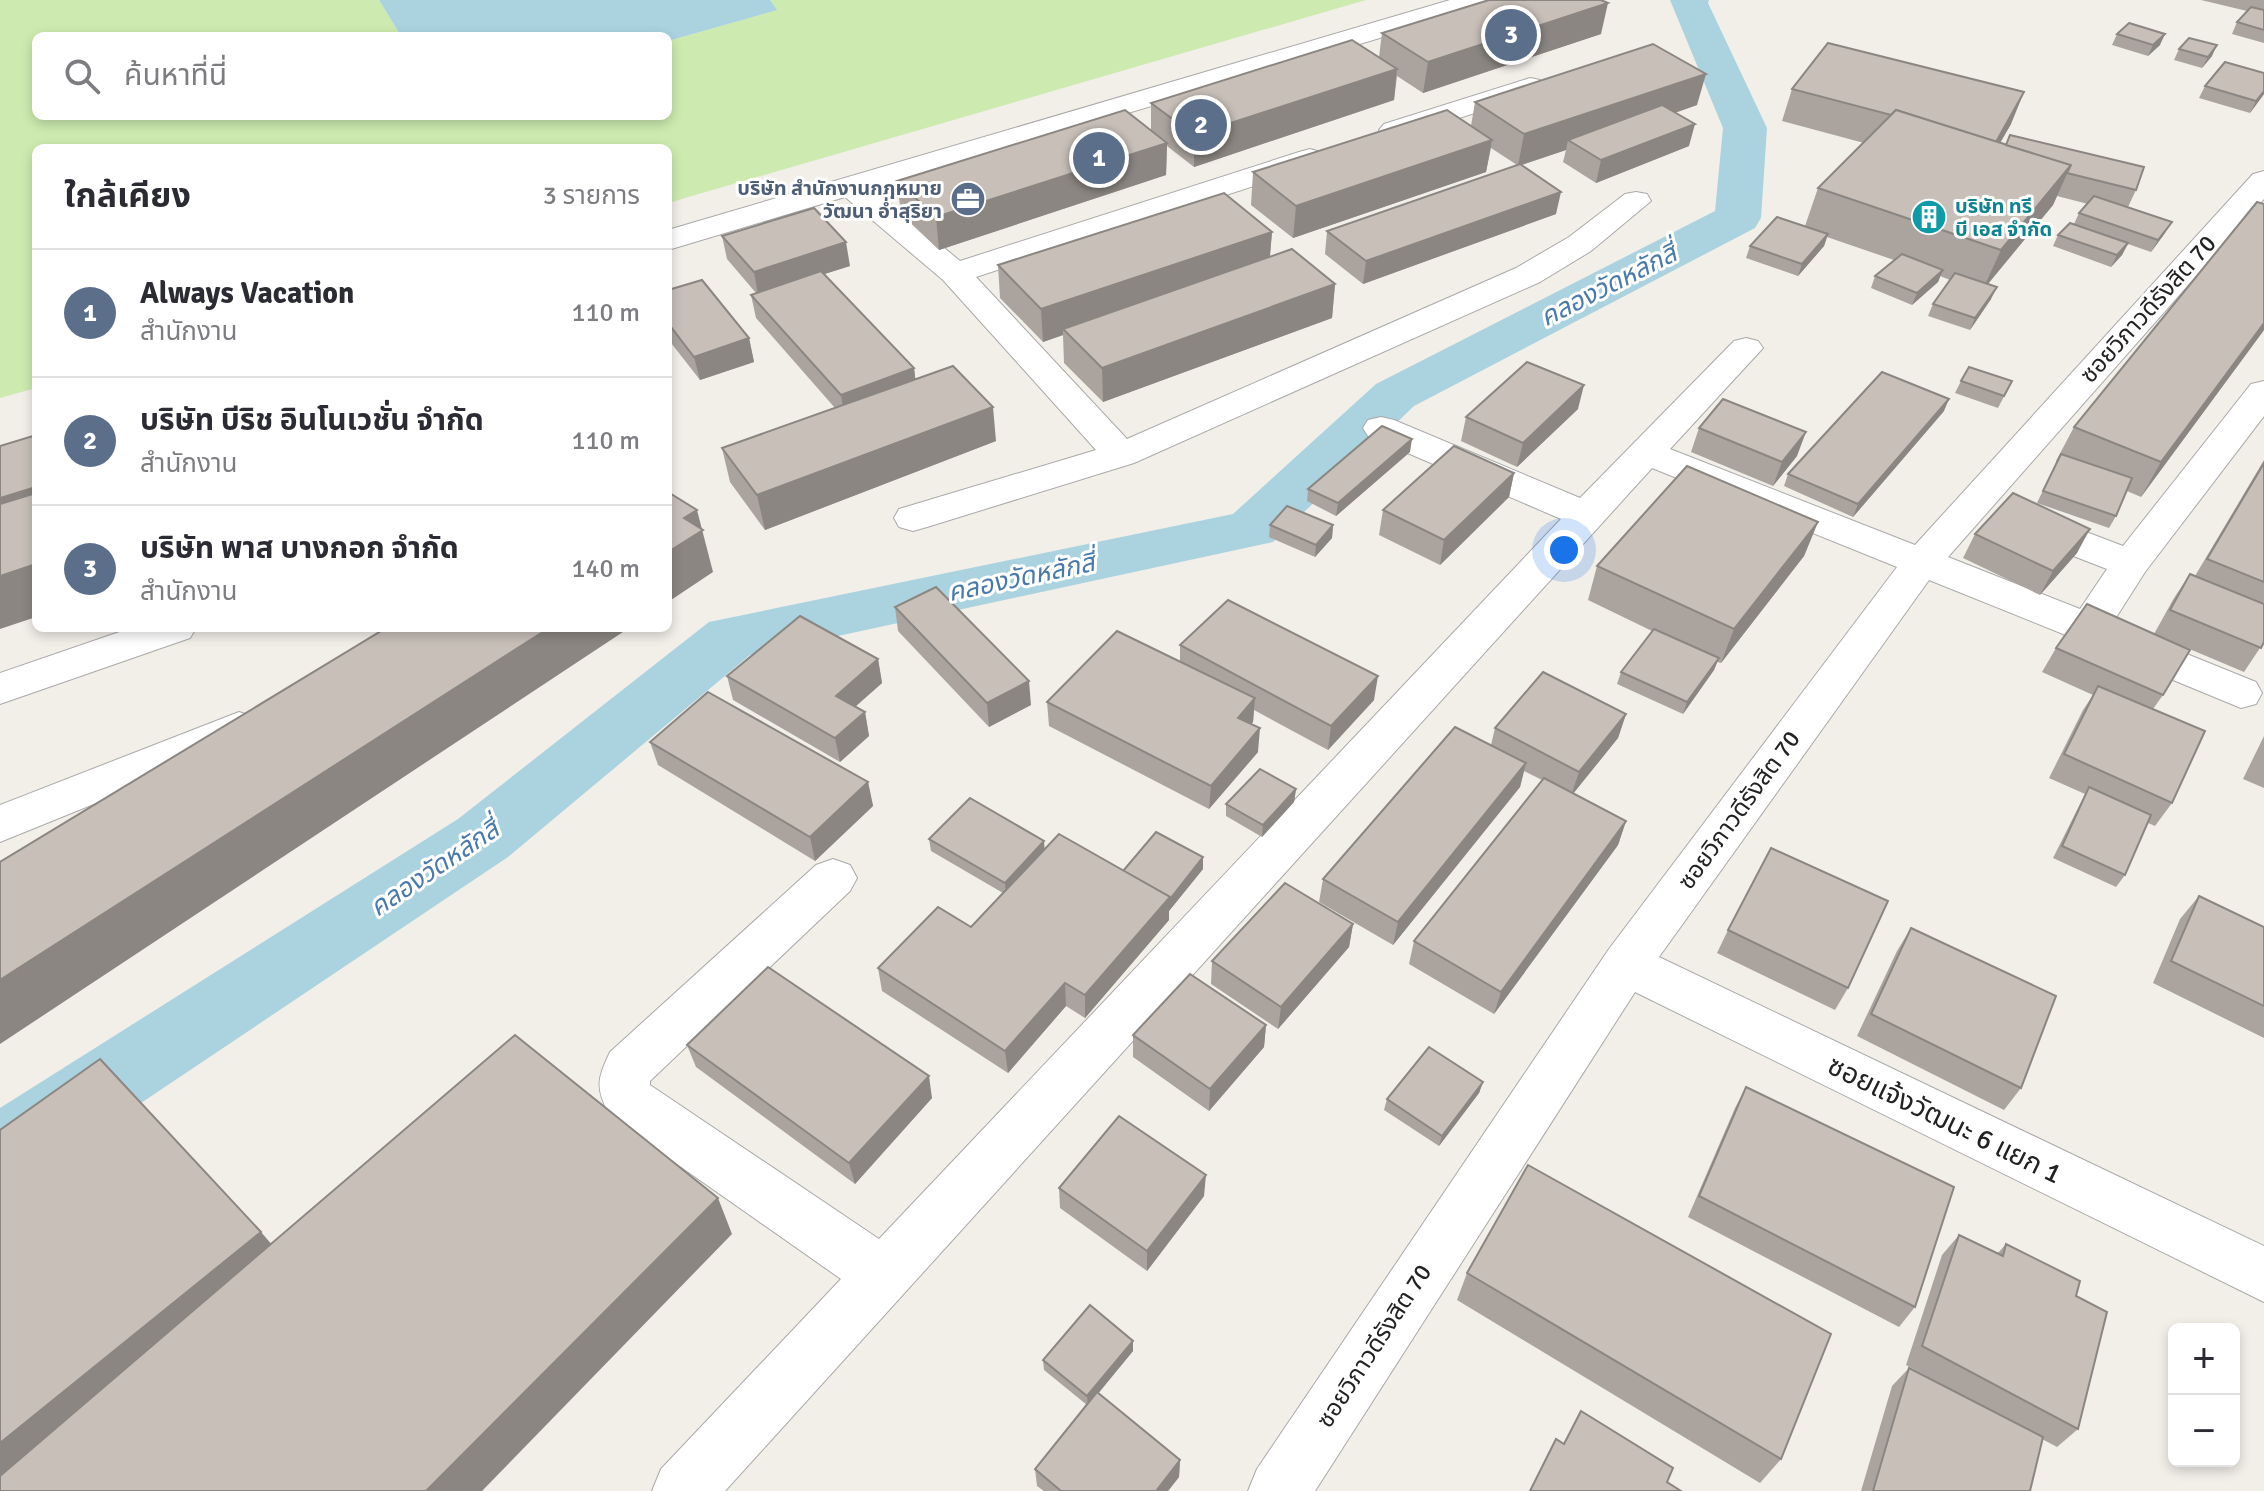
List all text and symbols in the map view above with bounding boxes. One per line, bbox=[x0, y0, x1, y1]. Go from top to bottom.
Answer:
pin: 3 bbox=[1485, 5, 1537, 65]
search box bbox=[32, 32, 672, 120]
icon: search bbox=[60, 54, 104, 98]
text: ค้นหาที่นี่ bbox=[124, 57, 227, 94]
pin: 2 bbox=[1175, 95, 1227, 155]
pin: 1 bbox=[1073, 128, 1125, 188]
text: ใกล้เคียง bbox=[64, 175, 191, 217]
place label: บริษัท สำนักงานกฎหมาย วัฒนา อ่ำสุริยา bbox=[737, 176, 942, 224]
text: 3 รายการ bbox=[543, 180, 640, 212]
office icon: บริษัท สำนักงานกฎหมาย วัฒนา อ่ำสุริยา bbox=[949, 180, 987, 218]
place label: บริษัท ทรี บี เอส จำกัด bbox=[1955, 194, 2052, 242]
building icon: บริษัท ทรี บี เอส จำกัด bbox=[1910, 198, 1948, 236]
street label: ซอยวิภาวดีรังสิต 70 bbox=[2074, 229, 2222, 389]
water label: คลองวัดหลักสี่ bbox=[1533, 233, 1687, 334]
text: Always Vacation bbox=[140, 275, 354, 312]
text: 1 bbox=[83, 297, 97, 329]
text: 110 m bbox=[571, 297, 640, 329]
text: สำนักงาน bbox=[140, 316, 237, 348]
text: บริษัท บีริช อินโนเวชั่น จำกัด bbox=[140, 402, 484, 439]
text: 2 bbox=[83, 425, 97, 457]
text: 110 m bbox=[571, 425, 640, 457]
text: สำนักงาน bbox=[140, 448, 237, 480]
text: บริษัท พาส บางกอก จำกัด bbox=[140, 530, 459, 567]
your location bbox=[1544, 530, 1584, 570]
water label: คลองวัดหลักสี่ bbox=[944, 543, 1103, 609]
text: 3 bbox=[83, 553, 97, 585]
text: 140 m bbox=[571, 553, 640, 585]
text: สำนักงาน bbox=[140, 576, 237, 608]
street label: ซอยวิภาวดีรังสิต 70 bbox=[1671, 725, 1807, 895]
water label: คลองวัดหลักสี่ bbox=[362, 808, 510, 924]
street label: ซอยแจ้งวัฒนะ 6 แยก 1 bbox=[1822, 1048, 2067, 1191]
street label: ซอยวิภาวดีรังสิต 70 bbox=[1310, 1259, 1438, 1433]
map controls bbox=[2168, 1323, 2240, 1467]
button: + bbox=[2168, 1323, 2240, 1395]
button: − bbox=[2168, 1395, 2240, 1467]

